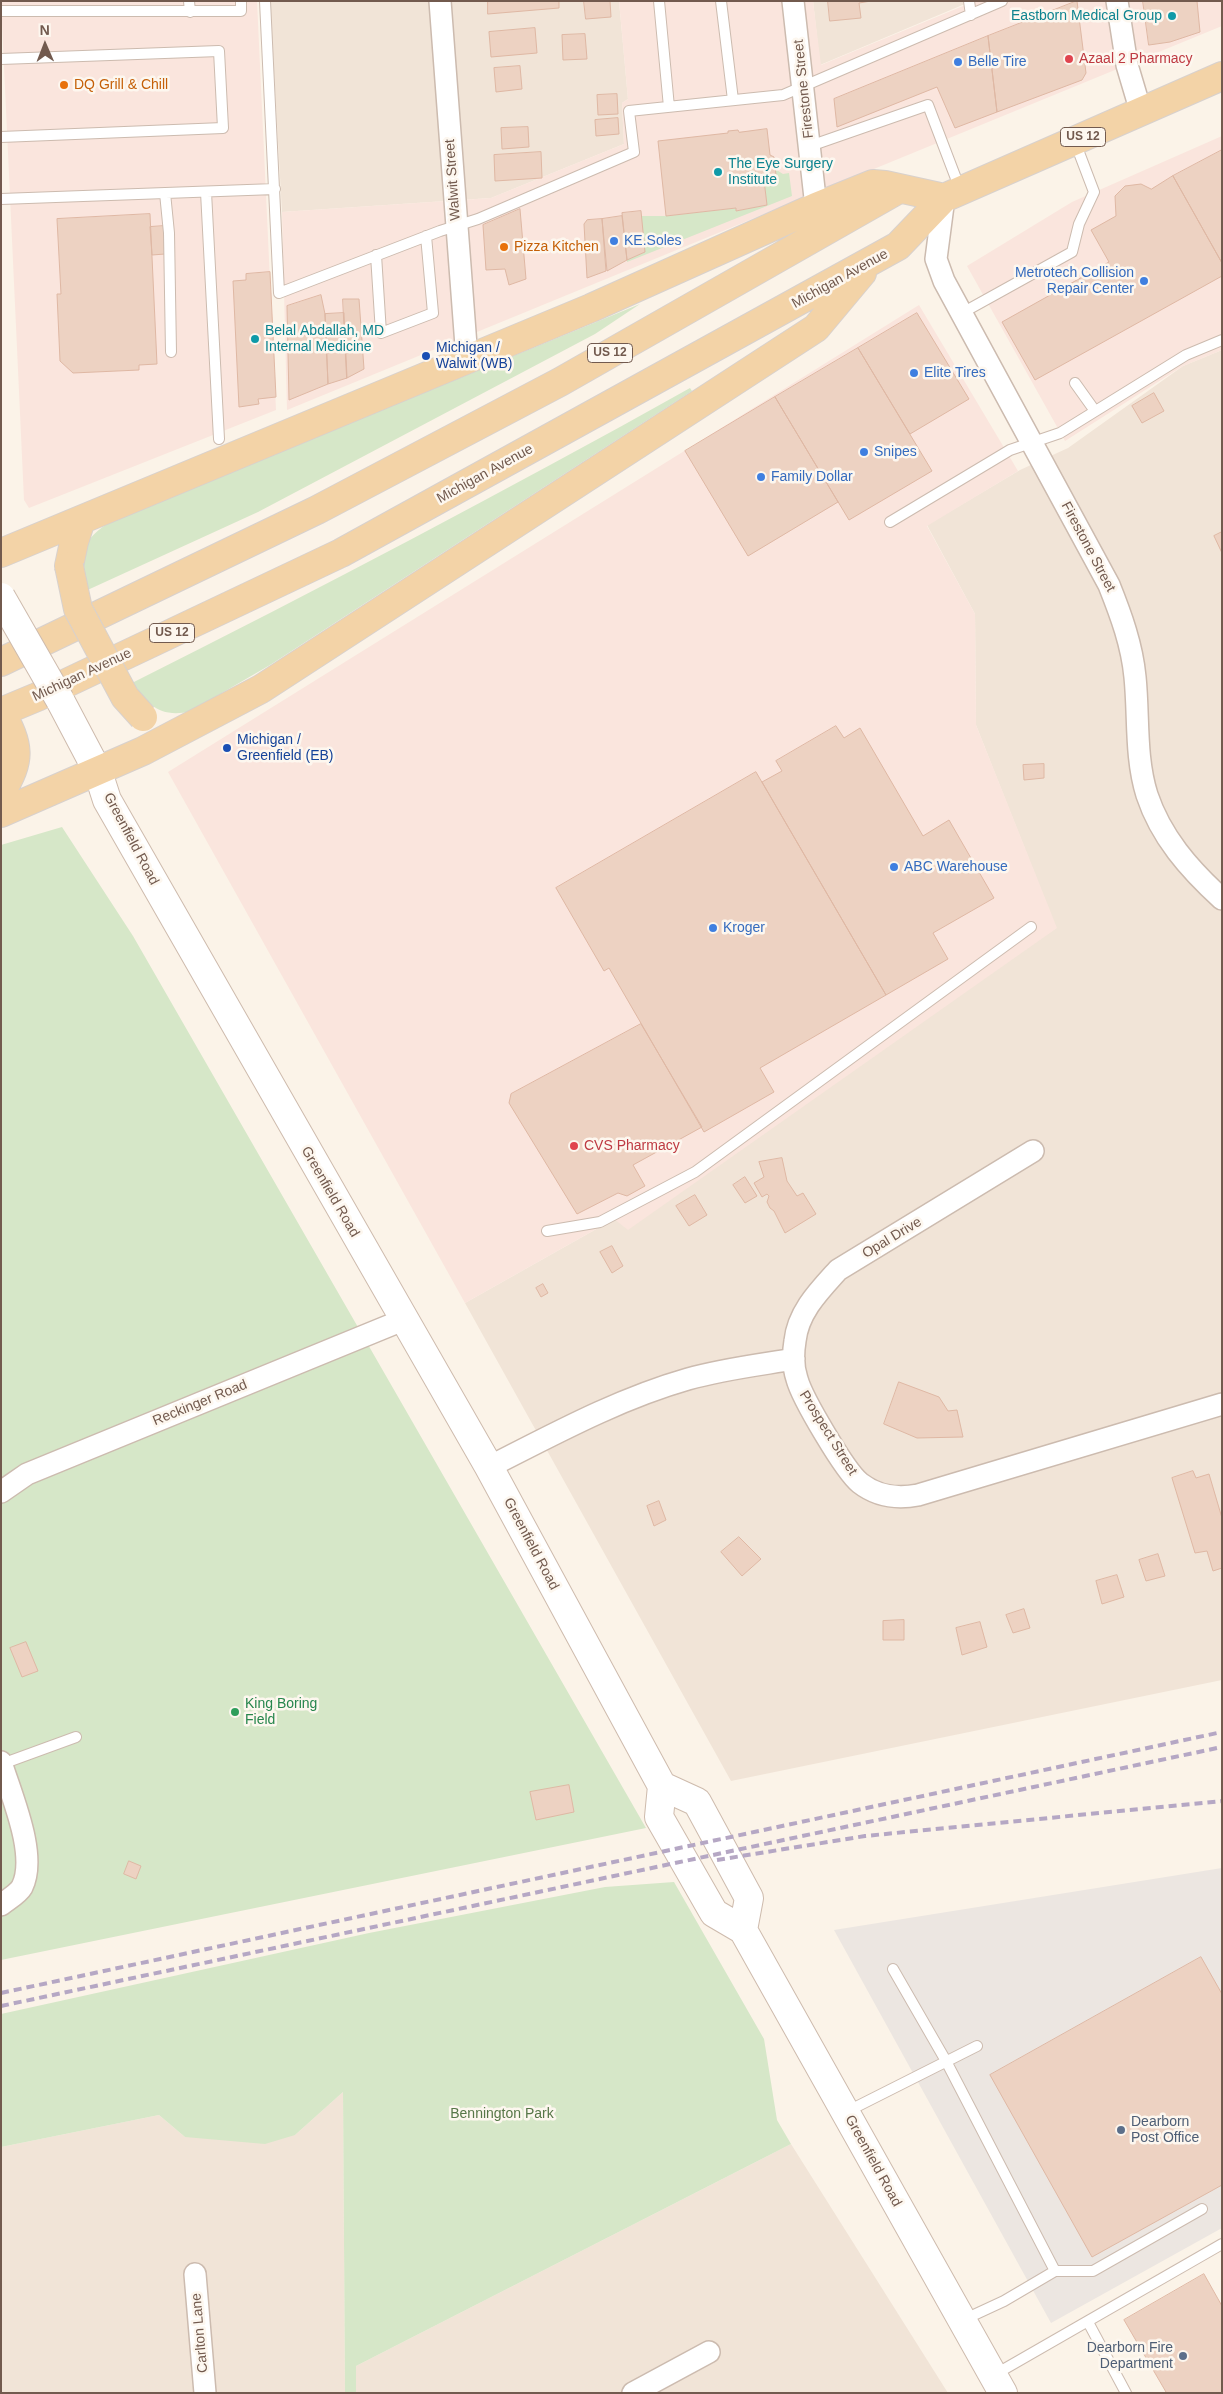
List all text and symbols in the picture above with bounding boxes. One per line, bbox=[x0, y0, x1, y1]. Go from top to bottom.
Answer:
place label: Eastborn Medical Group bbox=[1011, 8, 1162, 24]
marker: Eastborn Medical Group bbox=[1166, 10, 1178, 22]
north arrow bbox=[20, 20, 70, 70]
text: N bbox=[40, 22, 50, 38]
street label: Firestone Street bbox=[790, 39, 818, 139]
place label: Azaal 2 Pharmacy bbox=[1079, 51, 1193, 67]
marker: Azaal 2 Pharmacy bbox=[1063, 53, 1075, 65]
place label: Belle Tire bbox=[968, 54, 1027, 70]
marker: Belle Tire bbox=[952, 56, 964, 68]
place label: DQ Grill & Chill bbox=[74, 77, 168, 93]
marker: DQ Grill & Chill bbox=[58, 79, 70, 91]
road number: US 12 bbox=[1060, 128, 1106, 146]
street label: Walwit Street bbox=[442, 139, 464, 221]
place label: The Eye Surgery Institute bbox=[728, 156, 833, 188]
marker: The Eye Surgery Institute bbox=[712, 166, 724, 178]
place label: KE.Soles bbox=[624, 233, 682, 249]
marker: KE.Soles bbox=[608, 235, 620, 247]
place label: Pizza Kitchen bbox=[514, 239, 599, 255]
marker: Pizza Kitchen bbox=[498, 241, 510, 253]
street label: Michigan Avenue bbox=[789, 246, 891, 312]
place label: Metrotech Collision Repair Center bbox=[1015, 265, 1134, 298]
marker: Metrotech Collision Repair Center bbox=[1138, 275, 1150, 287]
place label: Belal Abdallah, MD Internal Medicine bbox=[265, 323, 384, 356]
marker: Belal Abdallah, MD Internal Medicine bbox=[249, 333, 261, 345]
place label: Michigan / Walwit (WB) bbox=[436, 340, 512, 372]
road number: US 12 bbox=[588, 343, 632, 362]
marker: Michigan / Walwit (WB) bbox=[420, 350, 432, 362]
place label: Elite Tires bbox=[924, 365, 986, 381]
marker: Elite Tires bbox=[908, 367, 920, 379]
street label: Michigan Avenue bbox=[434, 441, 536, 507]
place label: Snipes bbox=[874, 444, 917, 460]
marker: Snipes bbox=[858, 446, 870, 458]
place label: Family Dollar bbox=[771, 469, 853, 485]
marker: Family Dollar bbox=[755, 471, 767, 483]
street label: Firestone Street bbox=[1057, 499, 1119, 595]
road number: US 12 bbox=[150, 624, 194, 642]
street label: Michigan Avenue bbox=[30, 645, 134, 705]
place label: Michigan / Greenfield (EB) bbox=[237, 732, 333, 764]
marker: Michigan / Greenfield (EB) bbox=[221, 742, 233, 754]
street label: Greenfield Road bbox=[100, 790, 162, 888]
place label: ABC Warehouse bbox=[904, 859, 1008, 875]
marker: ABC Warehouse bbox=[888, 861, 900, 873]
place label: Kroger bbox=[723, 920, 765, 936]
marker: Kroger bbox=[707, 922, 719, 934]
place label: CVS Pharmacy bbox=[584, 1138, 680, 1154]
marker: CVS Pharmacy bbox=[568, 1140, 580, 1152]
street label: Greenfield Road bbox=[297, 1144, 363, 1240]
street label: Opal Drive bbox=[859, 1214, 925, 1262]
street label: Reckinger Road bbox=[150, 1376, 250, 1430]
street label: Prospect Street bbox=[795, 1388, 861, 1478]
street label: Greenfield Road bbox=[500, 1495, 562, 1593]
place label: King Boring Field bbox=[245, 1696, 317, 1728]
marker: King Boring Field bbox=[229, 1706, 241, 1718]
park label: Bennington Park bbox=[450, 2106, 554, 2122]
street label: Greenfield Road bbox=[841, 2112, 905, 2210]
place label: Dearborn Post Office bbox=[1131, 2114, 1199, 2146]
marker: Dearborn Post Office bbox=[1115, 2124, 1127, 2136]
street label: Carlton Lane bbox=[188, 2292, 212, 2374]
place label: Dearborn Fire Department bbox=[1087, 2340, 1173, 2372]
marker: Dearborn Fire Department bbox=[1177, 2350, 1189, 2362]

